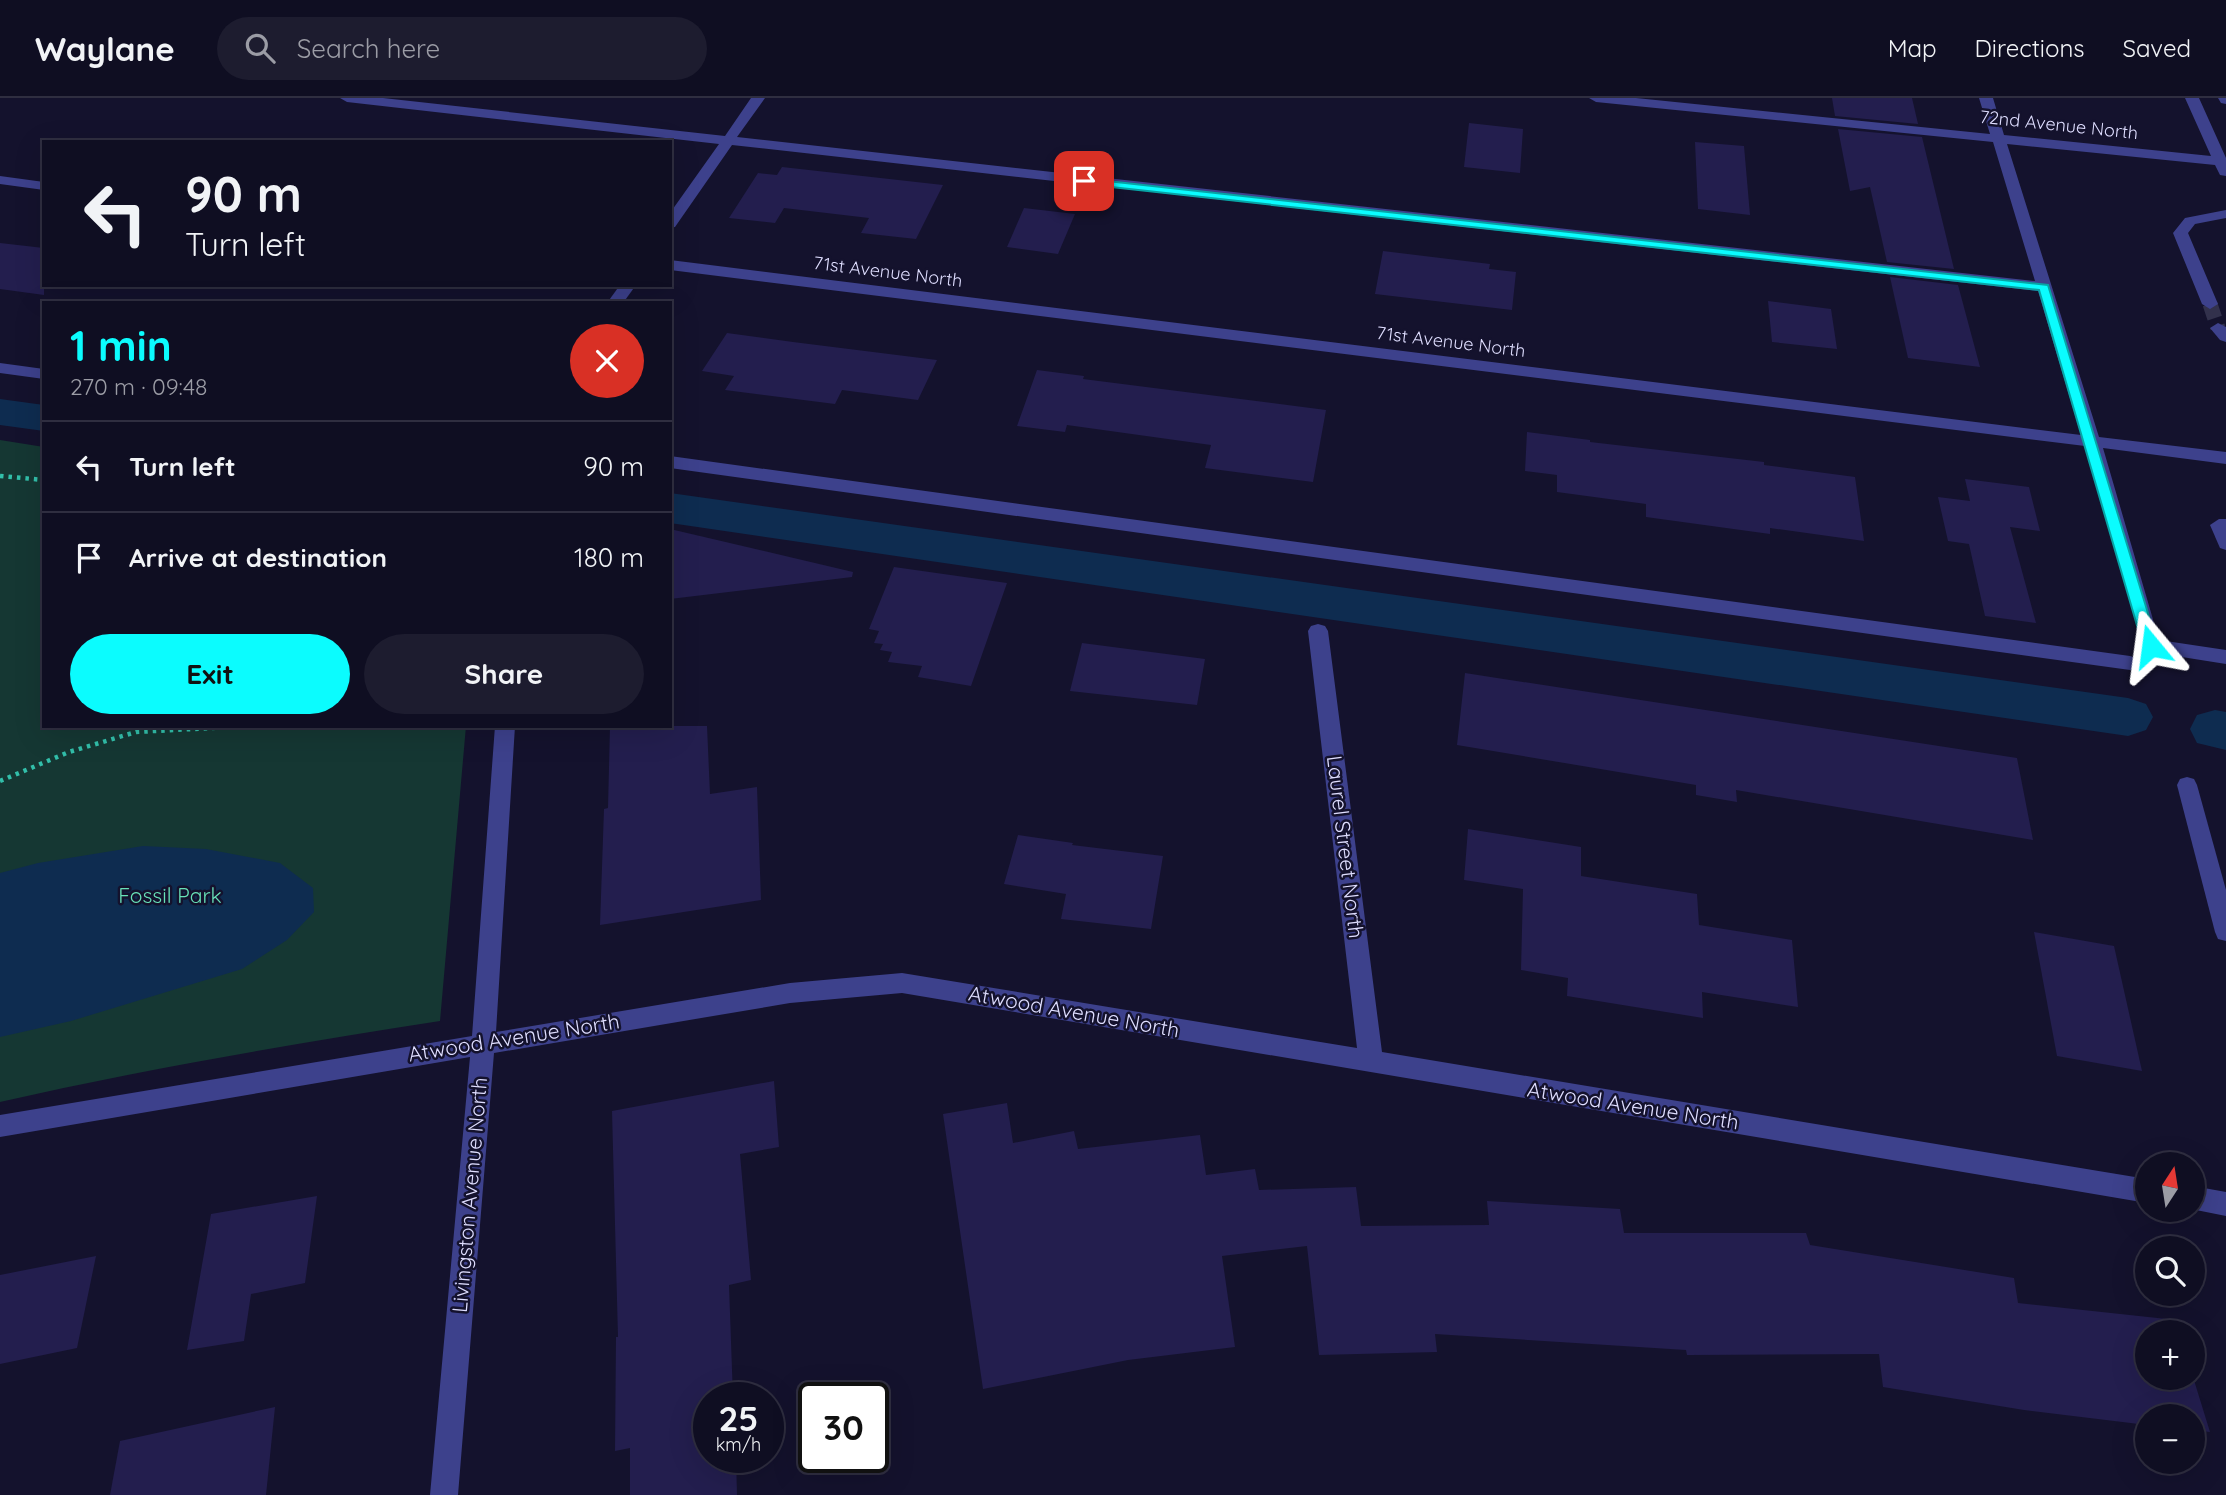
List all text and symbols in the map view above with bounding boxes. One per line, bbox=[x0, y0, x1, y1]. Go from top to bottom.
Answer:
search box bbox=[217, 17, 707, 80]
text: Waylane bbox=[35, 28, 175, 69]
icon: search bbox=[241, 29, 279, 67]
text: Search here bbox=[297, 32, 440, 65]
text: Map bbox=[1888, 33, 1937, 63]
text: Directions bbox=[1975, 33, 2085, 63]
text: Saved bbox=[2123, 33, 2191, 63]
street label: 72nd Avenue North bbox=[1979, 105, 2139, 144]
pin bbox=[1054, 151, 1114, 211]
icon: arrive bbox=[1065, 162, 1103, 200]
text: 90 m bbox=[185, 163, 302, 224]
icon: left bbox=[70, 168, 161, 259]
text: Turn left bbox=[185, 224, 306, 264]
street label: 71st Avenue North bbox=[812, 251, 964, 292]
text: 1 min bbox=[70, 319, 172, 372]
street label: 71st Avenue North bbox=[1375, 321, 1527, 362]
button: close bbox=[570, 324, 644, 398]
text: 270 m · 09:48 bbox=[70, 372, 207, 401]
icon: left bbox=[70, 448, 108, 486]
text: Turn left bbox=[129, 450, 236, 483]
text: 90 m bbox=[583, 450, 644, 483]
icon: arrive bbox=[70, 539, 108, 577]
text: Arrive at destination bbox=[129, 541, 387, 574]
text: 180 m bbox=[574, 541, 644, 574]
position arrow bbox=[2114, 609, 2188, 683]
button: Exit bbox=[70, 634, 350, 714]
button: Share bbox=[364, 634, 644, 714]
street label: Laurel Street North bbox=[1322, 754, 1370, 940]
park label: Fossil Park bbox=[118, 882, 222, 908]
street label: Atwood Avenue North bbox=[967, 980, 1182, 1042]
street label: Atwood Avenue North bbox=[406, 1007, 621, 1067]
street label: Atwood Avenue North bbox=[1526, 1075, 1741, 1135]
street label: Livingston Avenue North bbox=[446, 1076, 492, 1314]
north arrow bbox=[2135, 1152, 2205, 1222]
map controls bbox=[2135, 1152, 2205, 1474]
button: search bbox=[2135, 1236, 2205, 1306]
button: + bbox=[2135, 1320, 2205, 1390]
speed limit sign: 30 bbox=[798, 1382, 889, 1473]
text: 25 bbox=[718, 1396, 759, 1440]
button: − bbox=[2135, 1404, 2205, 1474]
text: km/h bbox=[716, 1433, 761, 1456]

